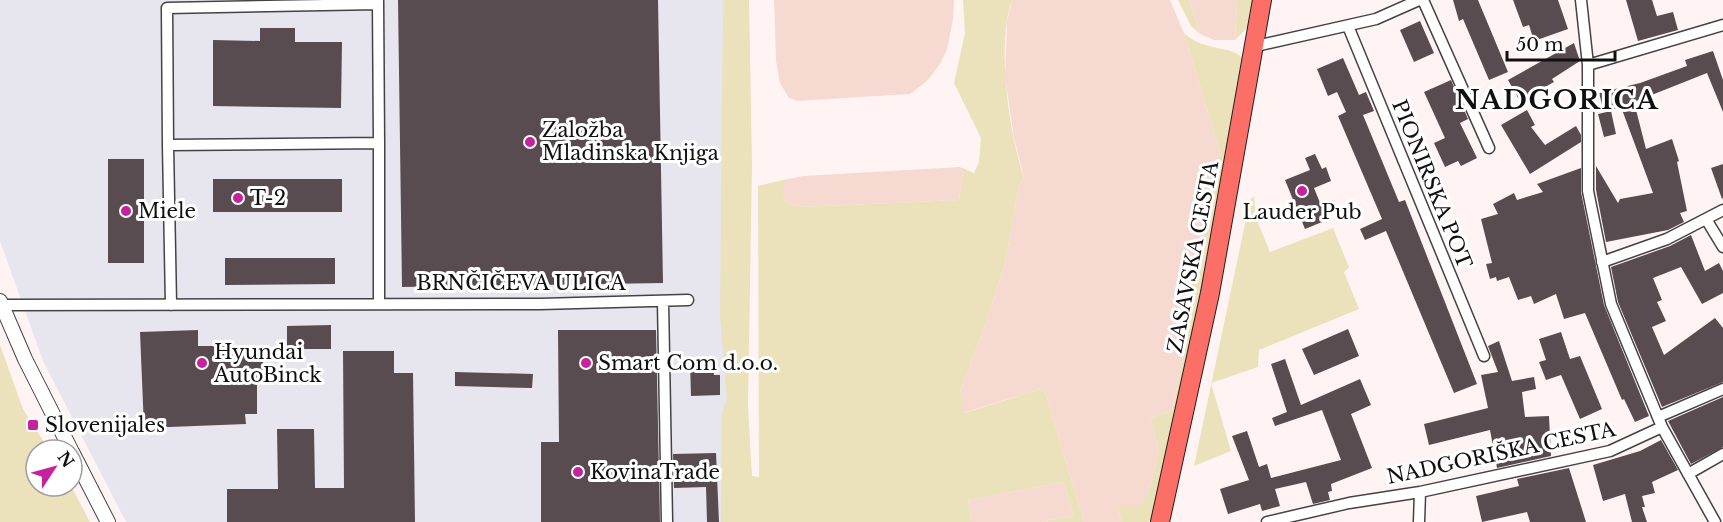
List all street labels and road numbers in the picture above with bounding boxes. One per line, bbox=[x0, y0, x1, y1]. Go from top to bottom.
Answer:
street label: PIONIRSKA POT bbox=[1387, 96, 1477, 272]
street label: ZASAVSKA CESTA bbox=[1163, 158, 1223, 355]
street label: BRNČIČEVA ULICA bbox=[416, 270, 626, 295]
street label: NADGORIŠKA CESTA bbox=[1384, 416, 1618, 489]

